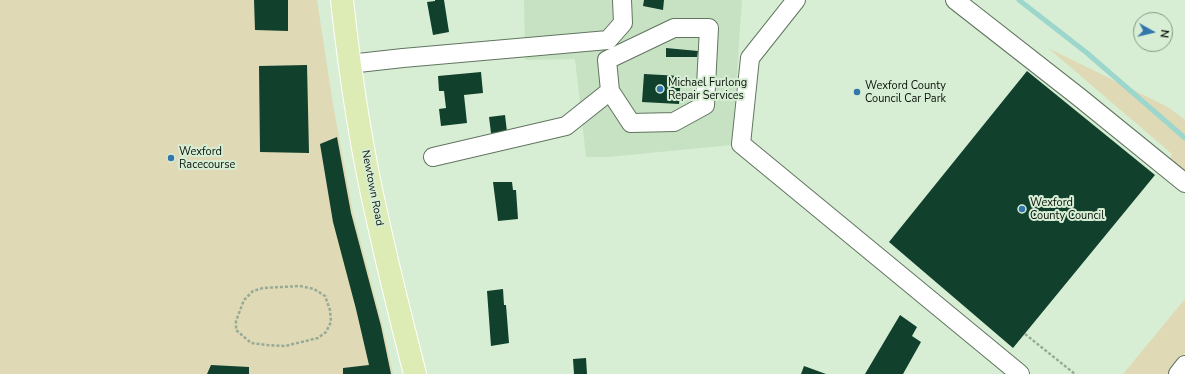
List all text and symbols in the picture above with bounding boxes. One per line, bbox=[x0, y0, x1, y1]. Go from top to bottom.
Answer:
north arrow bbox=[1133, 12, 1173, 52]
text: N bbox=[1156, 28, 1172, 39]
place label: Michael Furlong Repair Services bbox=[668, 76, 747, 102]
place label: Wexford County Council Car Park bbox=[865, 79, 946, 105]
marker: Michael Furlong Repair Services bbox=[655, 84, 665, 94]
marker: Wexford County Council Car Park bbox=[852, 87, 862, 97]
place label: Wexford Racecourse bbox=[179, 145, 235, 171]
street label: Newtown Road bbox=[358, 149, 386, 227]
marker: Wexford Racecourse bbox=[166, 153, 176, 163]
place label: Wexford County Council bbox=[1030, 196, 1104, 222]
marker: Wexford County Council bbox=[1017, 204, 1027, 214]

